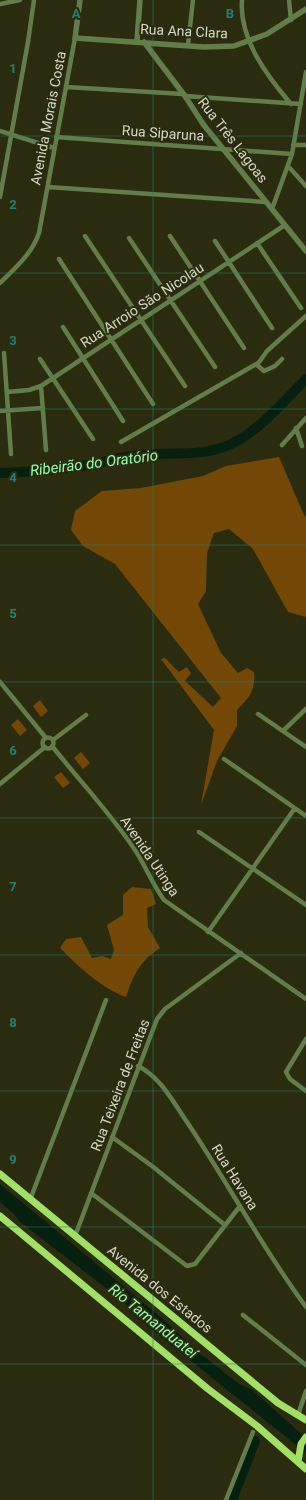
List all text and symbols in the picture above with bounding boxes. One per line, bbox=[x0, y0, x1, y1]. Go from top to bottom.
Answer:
text: A bbox=[72, 6, 81, 21]
text: B bbox=[226, 6, 234, 21]
street label: Rua Ana Clara bbox=[140, 21, 228, 41]
street label: Avenida Morais Costa bbox=[27, 50, 69, 186]
text: 1 bbox=[9, 61, 17, 76]
street label: Rua Três Lagoas bbox=[195, 94, 271, 186]
street label: Rua Siparuna bbox=[121, 122, 205, 144]
text: 2 bbox=[9, 197, 17, 212]
street label: Rua Arroio São Nicolau bbox=[77, 259, 207, 351]
text: 3 bbox=[9, 333, 17, 348]
water label: Ribeirão do Oratório bbox=[29, 446, 159, 480]
text: 4 bbox=[9, 470, 17, 485]
text: 5 bbox=[9, 606, 17, 621]
text: 6 bbox=[9, 743, 17, 758]
street label: Avenida Utinga bbox=[117, 813, 183, 899]
text: 7 bbox=[9, 879, 17, 894]
text: 8 bbox=[9, 1015, 17, 1030]
street label: Rua Teixeira de Freitas bbox=[87, 1017, 153, 1153]
street label: Rua Havana bbox=[208, 1141, 262, 1213]
text: 9 bbox=[9, 1152, 17, 1167]
street label: Avenida dos Estados bbox=[104, 1242, 216, 1336]
water label: Rio Tamanduateí bbox=[105, 1280, 203, 1364]

